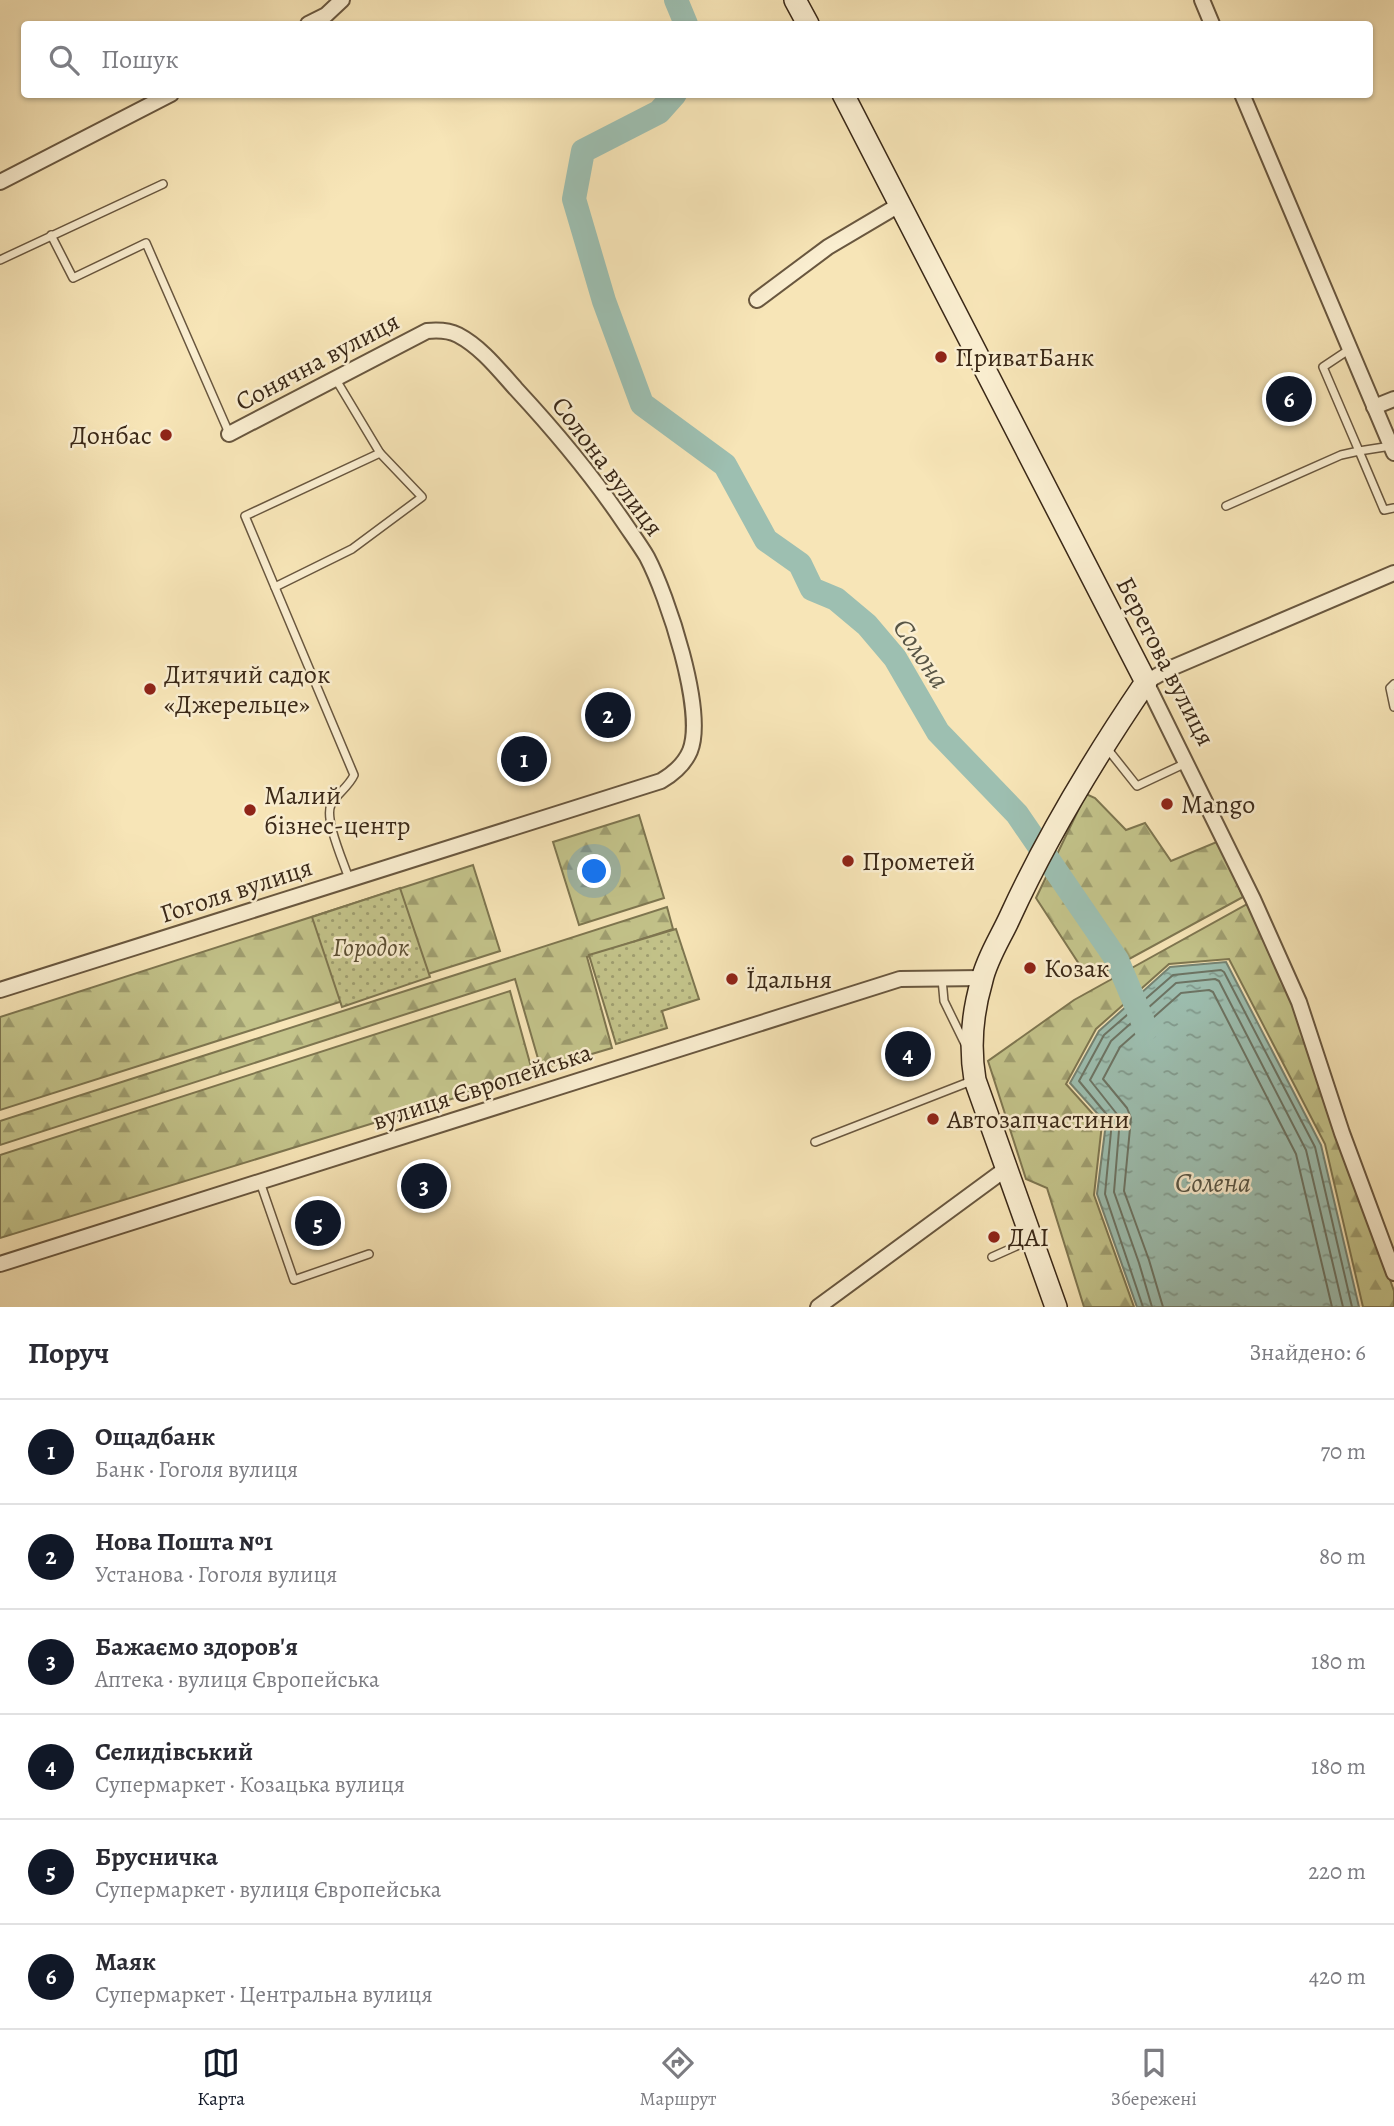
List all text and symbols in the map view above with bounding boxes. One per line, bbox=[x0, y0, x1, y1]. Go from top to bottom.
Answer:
search box bbox=[21, 21, 1373, 98]
icon: search bbox=[45, 41, 83, 79]
text: Пошук bbox=[101, 42, 179, 77]
street label: Сонячна вулиця bbox=[229, 304, 405, 419]
place label: ПриватБанк bbox=[955, 340, 1094, 375]
marker: ПриватБанк bbox=[933, 349, 949, 365]
pin: 6 bbox=[1266, 373, 1312, 425]
street label: Солона вулиця bbox=[544, 389, 672, 543]
place label: Донбас bbox=[70, 418, 152, 453]
marker: Донбас bbox=[158, 427, 174, 443]
street label: Берегова вулиця bbox=[1108, 571, 1223, 752]
water label: Солона bbox=[884, 611, 959, 696]
place label: Дитячий садок «Джерельце» bbox=[164, 657, 330, 722]
marker: Дитячий садок «Джерельце» bbox=[142, 681, 158, 697]
pin: 2 bbox=[585, 689, 631, 741]
pin: 1 bbox=[501, 733, 547, 785]
place label: Малий бізнес-центр bbox=[264, 778, 410, 843]
place label: Mango bbox=[1181, 787, 1255, 822]
marker: Mango bbox=[1159, 796, 1175, 812]
marker: Малий бізнес-центр bbox=[242, 802, 258, 818]
place label: Прометей bbox=[862, 844, 975, 879]
street label: Гоголя вулиця bbox=[156, 849, 317, 932]
marker: Прометей bbox=[840, 853, 856, 869]
your location bbox=[577, 854, 611, 888]
park label: Городок bbox=[333, 930, 410, 965]
place label: Козак bbox=[1044, 951, 1110, 986]
marker: Козак bbox=[1022, 960, 1038, 976]
place label: Їдальня bbox=[746, 962, 832, 997]
marker: Їдальня bbox=[724, 971, 740, 987]
pin: 4 bbox=[885, 1028, 931, 1080]
street label: вулиця Європейська bbox=[368, 1035, 596, 1138]
place label: Автозапчастини bbox=[946, 1102, 1129, 1137]
marker: Автозапчастини bbox=[925, 1111, 941, 1127]
pin: 3 bbox=[401, 1160, 447, 1212]
water label: Солена bbox=[1175, 1164, 1251, 1202]
pin: 5 bbox=[295, 1197, 341, 1249]
place label: ДАІ bbox=[1008, 1220, 1049, 1255]
marker: ДАІ bbox=[986, 1229, 1002, 1245]
text: Поруч bbox=[28, 1333, 109, 1373]
text: Знайдено: 6 bbox=[1249, 1337, 1366, 1368]
text: Ощадбанк bbox=[95, 1419, 215, 1454]
text: 1 bbox=[47, 1436, 55, 1467]
text: 70 m bbox=[1320, 1436, 1366, 1467]
text: Банк · Гоголя вулиця bbox=[95, 1454, 298, 1485]
text: Нова Пошта №1 bbox=[95, 1524, 273, 1559]
text: 2 bbox=[45, 1541, 57, 1572]
text: 80 m bbox=[1319, 1541, 1366, 1572]
text: Установа · Гоголя вулиця bbox=[95, 1559, 337, 1590]
text: Бажаємо здоров'я bbox=[95, 1629, 298, 1664]
text: 3 bbox=[46, 1646, 56, 1677]
text: 180 m bbox=[1311, 1646, 1366, 1677]
text: Аптека · вулиця Європейська bbox=[95, 1664, 380, 1695]
text: Селидівський bbox=[95, 1734, 253, 1769]
text: 4 bbox=[46, 1751, 56, 1782]
text: 180 m bbox=[1311, 1751, 1366, 1782]
text: Супермаркет · Козацька вулиця bbox=[95, 1769, 405, 1800]
text: Брусничка bbox=[95, 1839, 218, 1874]
text: 5 bbox=[46, 1856, 56, 1887]
text: 220 m bbox=[1308, 1856, 1366, 1887]
text: Супермаркет · вулиця Європейська bbox=[95, 1874, 441, 1905]
text: Маяк bbox=[95, 1944, 156, 1979]
text: 6 bbox=[46, 1961, 56, 1992]
text: 420 m bbox=[1309, 1961, 1366, 1992]
text: Супермаркет · Центральна вулиця bbox=[95, 1979, 433, 2010]
tab: Карта bbox=[197, 2044, 245, 2112]
tab: Маршрут bbox=[640, 2044, 716, 2112]
tab: Збережені bbox=[1111, 2044, 1197, 2112]

